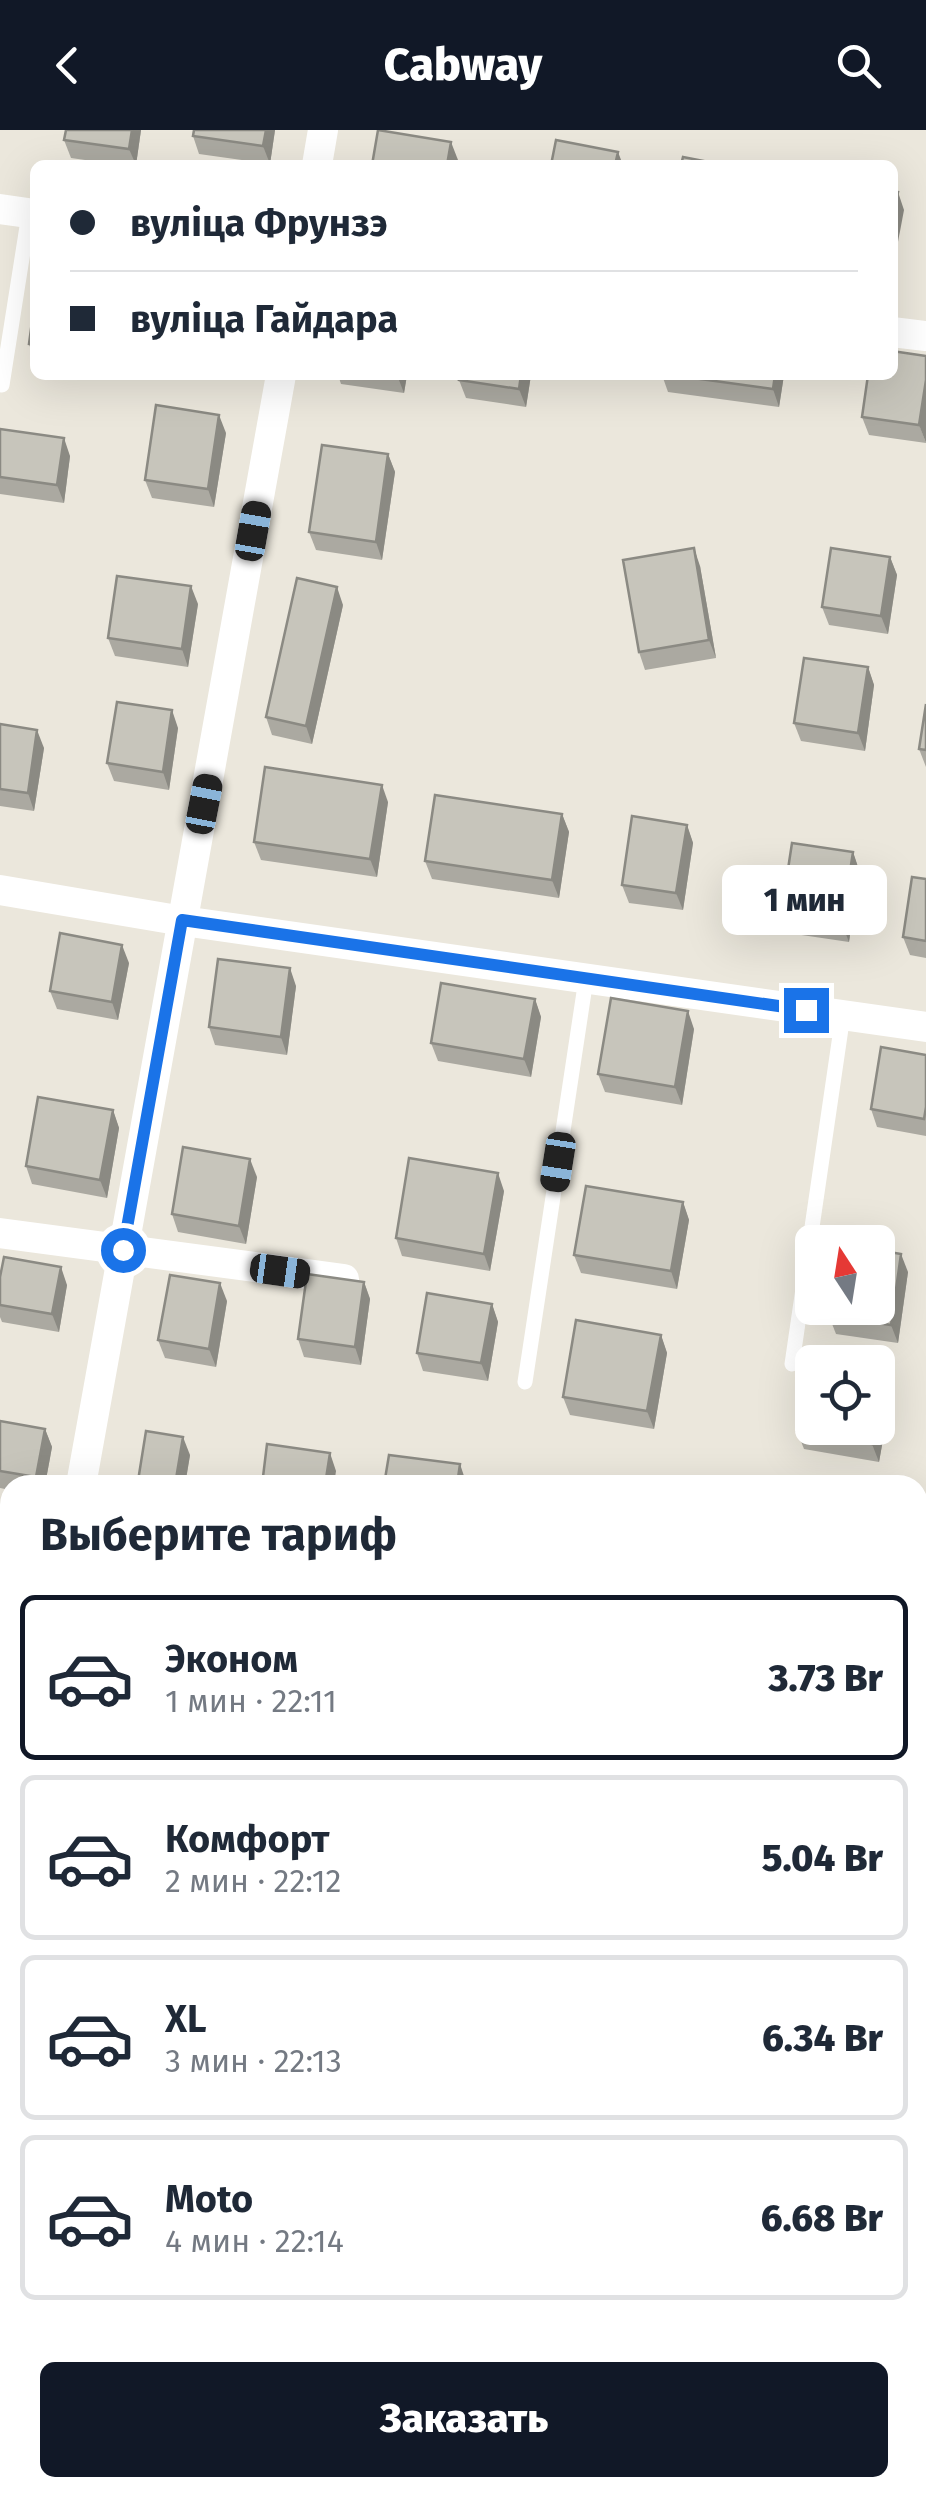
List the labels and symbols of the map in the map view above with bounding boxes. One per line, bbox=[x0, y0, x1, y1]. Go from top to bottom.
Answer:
car bbox=[233, 499, 273, 563]
car bbox=[184, 772, 224, 836]
callout: 1 мин bbox=[724, 865, 888, 935]
route end bbox=[784, 988, 829, 1033]
car bbox=[538, 1130, 578, 1194]
north arrow bbox=[795, 1225, 895, 1325]
route start bbox=[101, 1228, 146, 1273]
car bbox=[248, 1252, 312, 1290]

